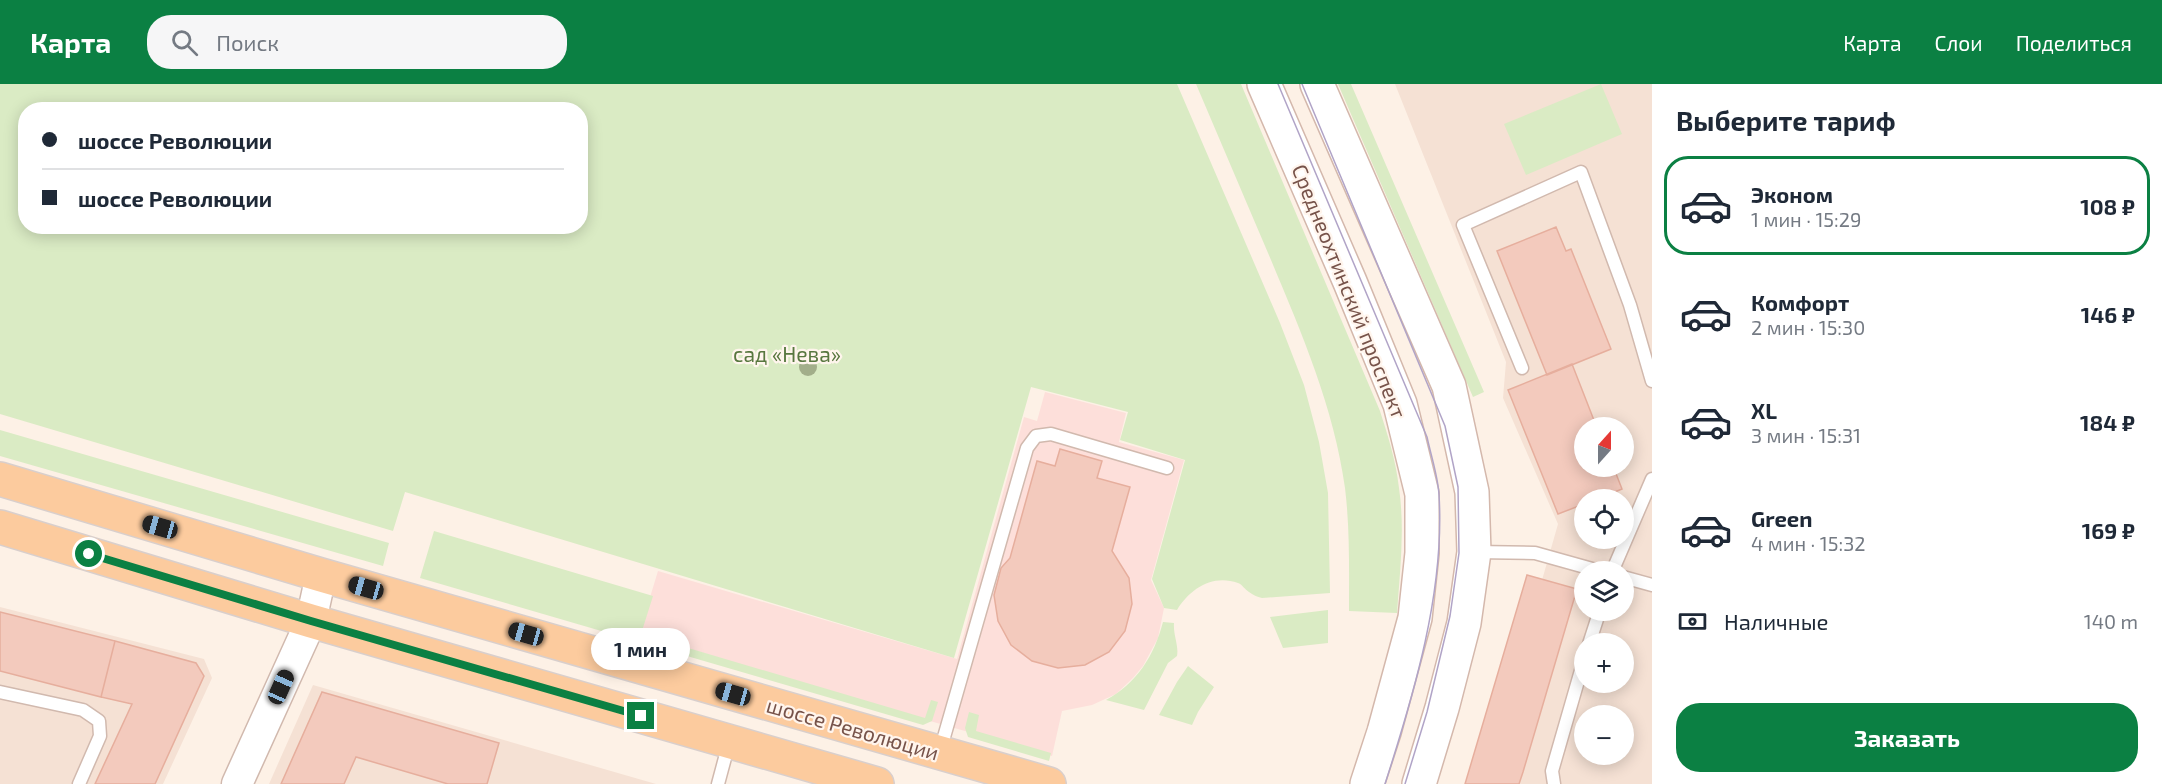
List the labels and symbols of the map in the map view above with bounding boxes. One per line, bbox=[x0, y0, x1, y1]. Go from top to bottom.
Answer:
street label: Среднеохтинский проспект bbox=[1288, 160, 1412, 422]
park label: сад «Нева» bbox=[733, 341, 841, 366]
north arrow bbox=[1574, 417, 1634, 477]
car bbox=[140, 513, 180, 541]
route start bbox=[75, 540, 102, 567]
car bbox=[346, 574, 386, 602]
car bbox=[506, 620, 546, 648]
callout: 1 мин bbox=[592, 629, 690, 671]
car bbox=[265, 667, 297, 707]
car bbox=[713, 680, 753, 708]
street label: шоссе Революции bbox=[764, 691, 942, 765]
route end bbox=[627, 702, 654, 729]

